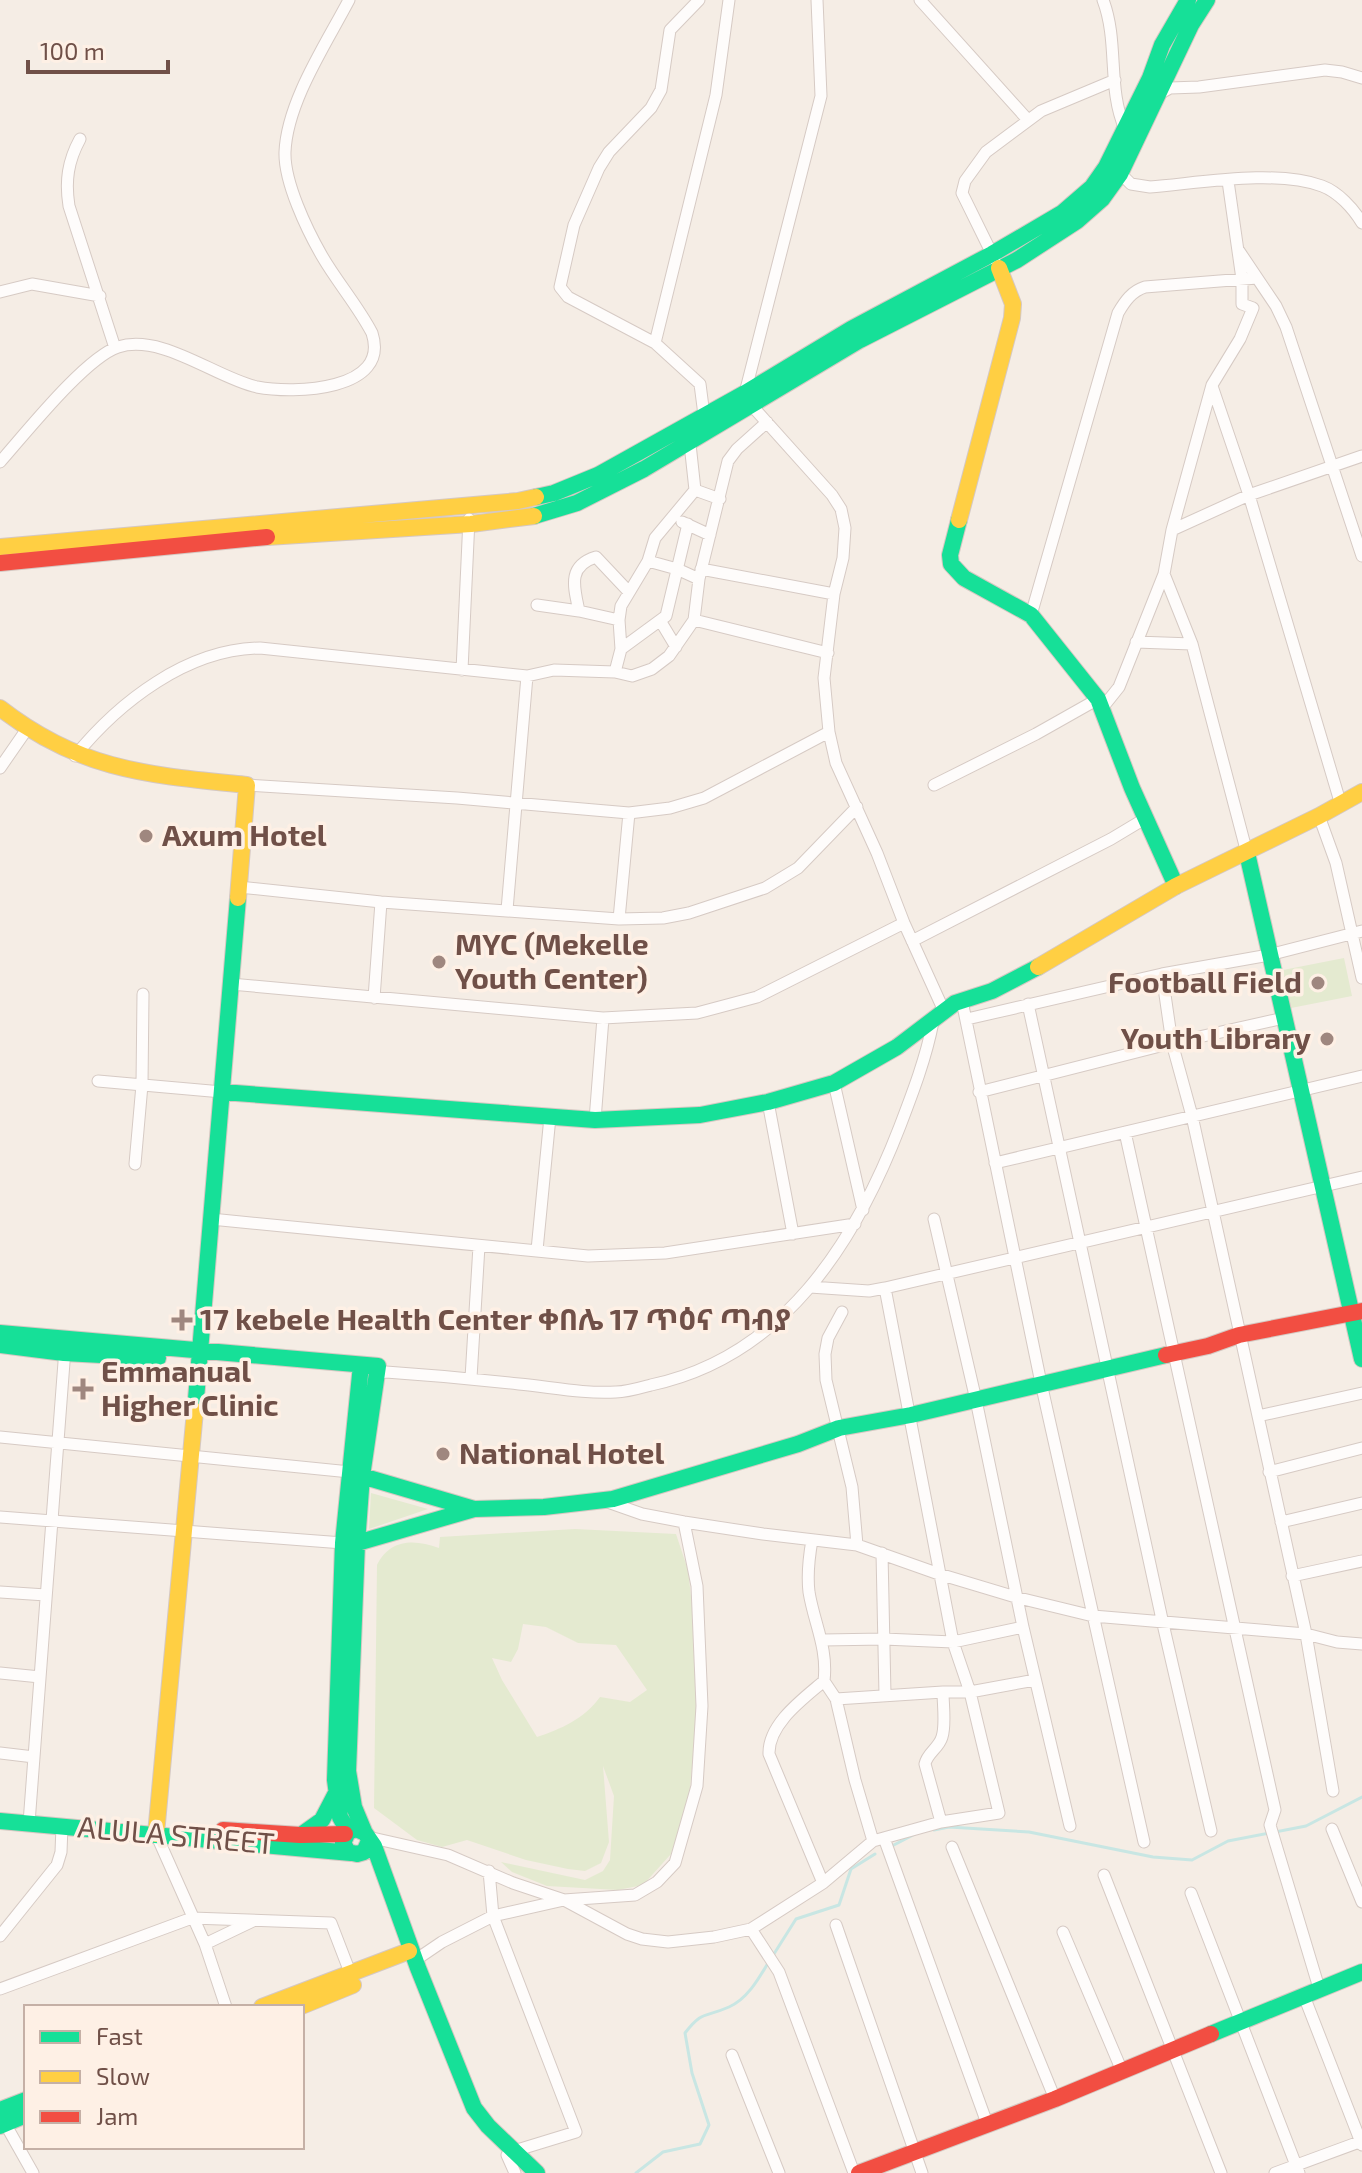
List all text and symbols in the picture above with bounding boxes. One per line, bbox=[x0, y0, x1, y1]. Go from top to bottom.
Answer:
scale bar bbox=[28, 24, 168, 74]
text: 100 m bbox=[40, 36, 105, 65]
place label: Axum Hotel bbox=[162, 816, 327, 852]
marker: Axum Hotel bbox=[137, 827, 155, 845]
place label: MYC (Mekelle Youth Center) bbox=[455, 925, 649, 995]
marker: MYC (Mekelle Youth Center) bbox=[430, 953, 448, 971]
place label: Football Field bbox=[1108, 963, 1302, 999]
marker: Football Field bbox=[1309, 974, 1327, 992]
place label: Youth Library bbox=[1121, 1019, 1311, 1056]
marker: Youth Library bbox=[1318, 1030, 1336, 1048]
place label: 17 kebele Health Center ቀበሌ 17 ጥዕና ጣብያ bbox=[200, 1300, 791, 1336]
marker: 17 kebele Health Center ቀበሌ 17 ጥዕና ጣብያ bbox=[171, 1309, 193, 1331]
place label: Emmanual Higher Clinic bbox=[101, 1352, 278, 1422]
marker: Emmanual Higher Clinic bbox=[72, 1378, 94, 1400]
place label: National Hotel bbox=[459, 1434, 664, 1470]
marker: National Hotel bbox=[434, 1445, 452, 1463]
street label: ALULA STREET bbox=[76, 1807, 276, 1861]
legend bbox=[24, 2005, 304, 2149]
text: Fast bbox=[96, 2021, 143, 2050]
text: Slow bbox=[96, 2061, 150, 2090]
text: Jam bbox=[96, 2101, 138, 2130]

